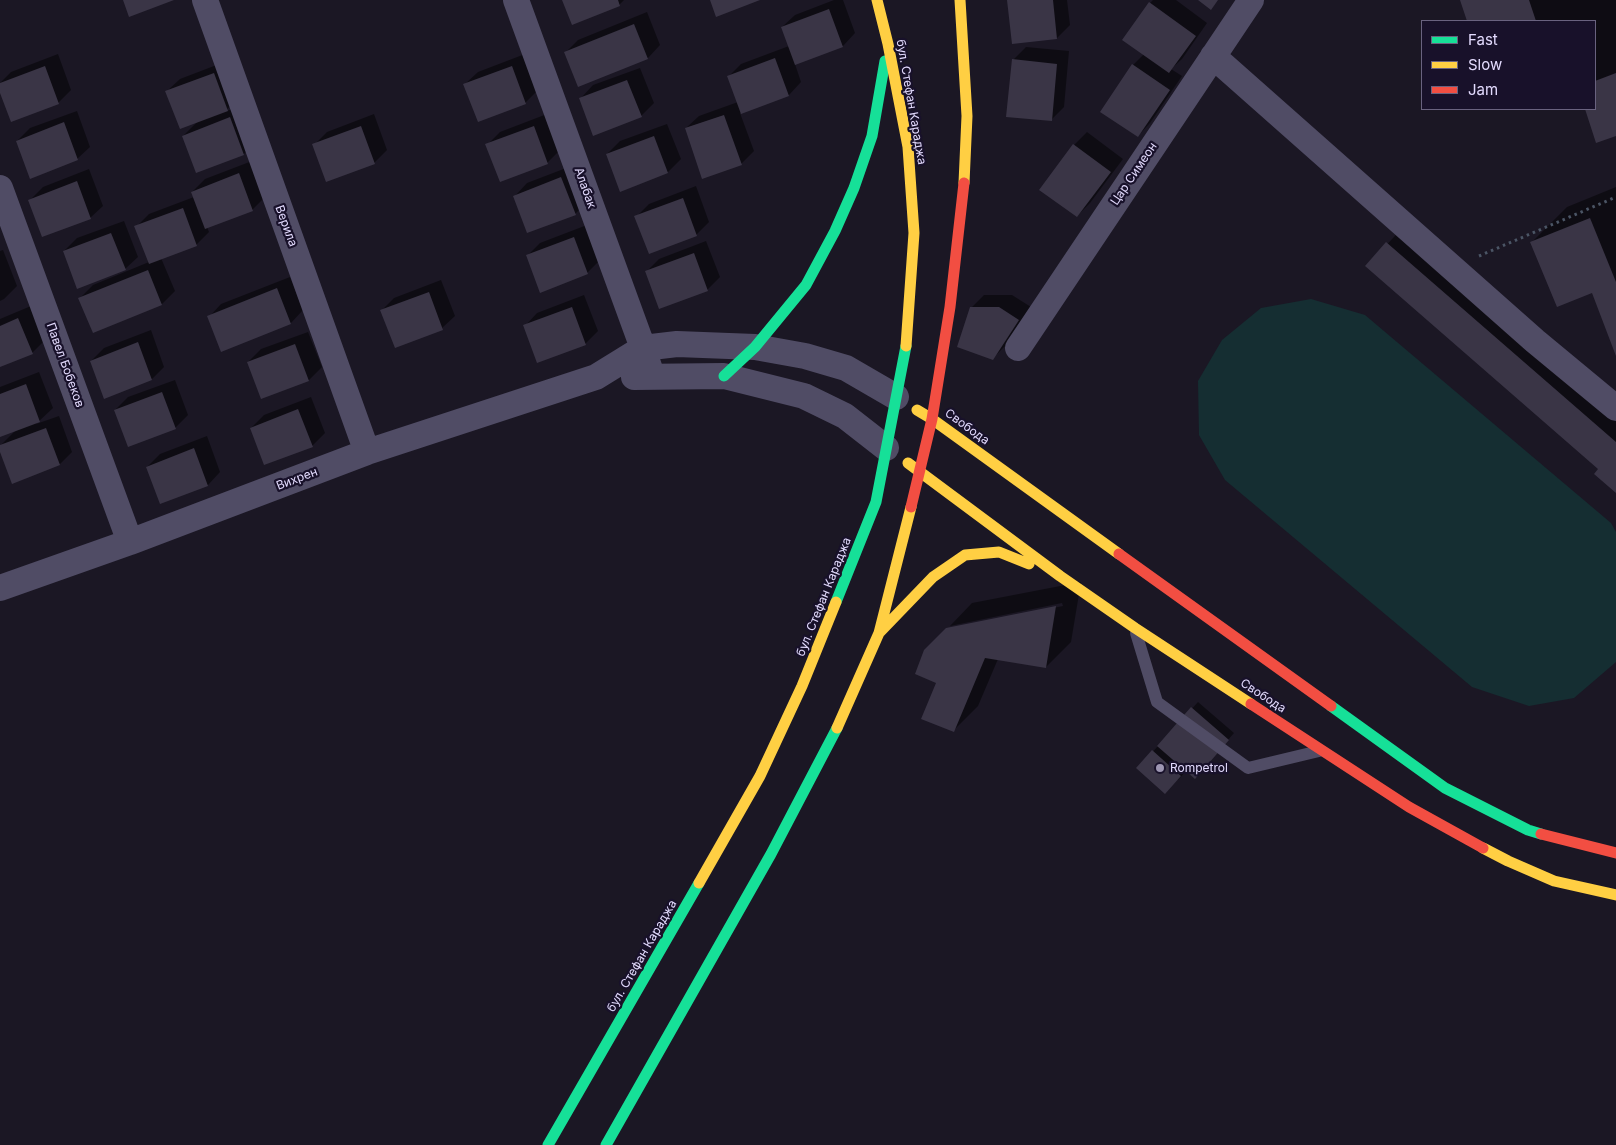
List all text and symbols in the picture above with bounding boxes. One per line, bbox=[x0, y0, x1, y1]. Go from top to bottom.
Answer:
legend bbox=[1421, 20, 1596, 110]
text: Fast bbox=[1468, 30, 1498, 49]
street label: бул. Стефан Караджа bbox=[893, 38, 929, 166]
text: Slow bbox=[1468, 55, 1502, 74]
text: Jam bbox=[1468, 80, 1498, 99]
street label: Цар Симеон bbox=[1108, 140, 1160, 208]
street label: Алабак bbox=[571, 166, 599, 210]
street label: Верила bbox=[272, 203, 300, 249]
street label: Павел Бобеков bbox=[43, 321, 87, 409]
street label: Свобода bbox=[942, 406, 992, 448]
street label: Вихрен bbox=[274, 465, 320, 493]
street label: бул. Стефан Караджа bbox=[794, 536, 854, 658]
street label: Свобода bbox=[1238, 676, 1288, 716]
place label: Rompetrol bbox=[1170, 761, 1228, 775]
marker: Rompetrol bbox=[1154, 762, 1166, 774]
street label: бул. Стефан Караджа bbox=[604, 897, 680, 1015]

